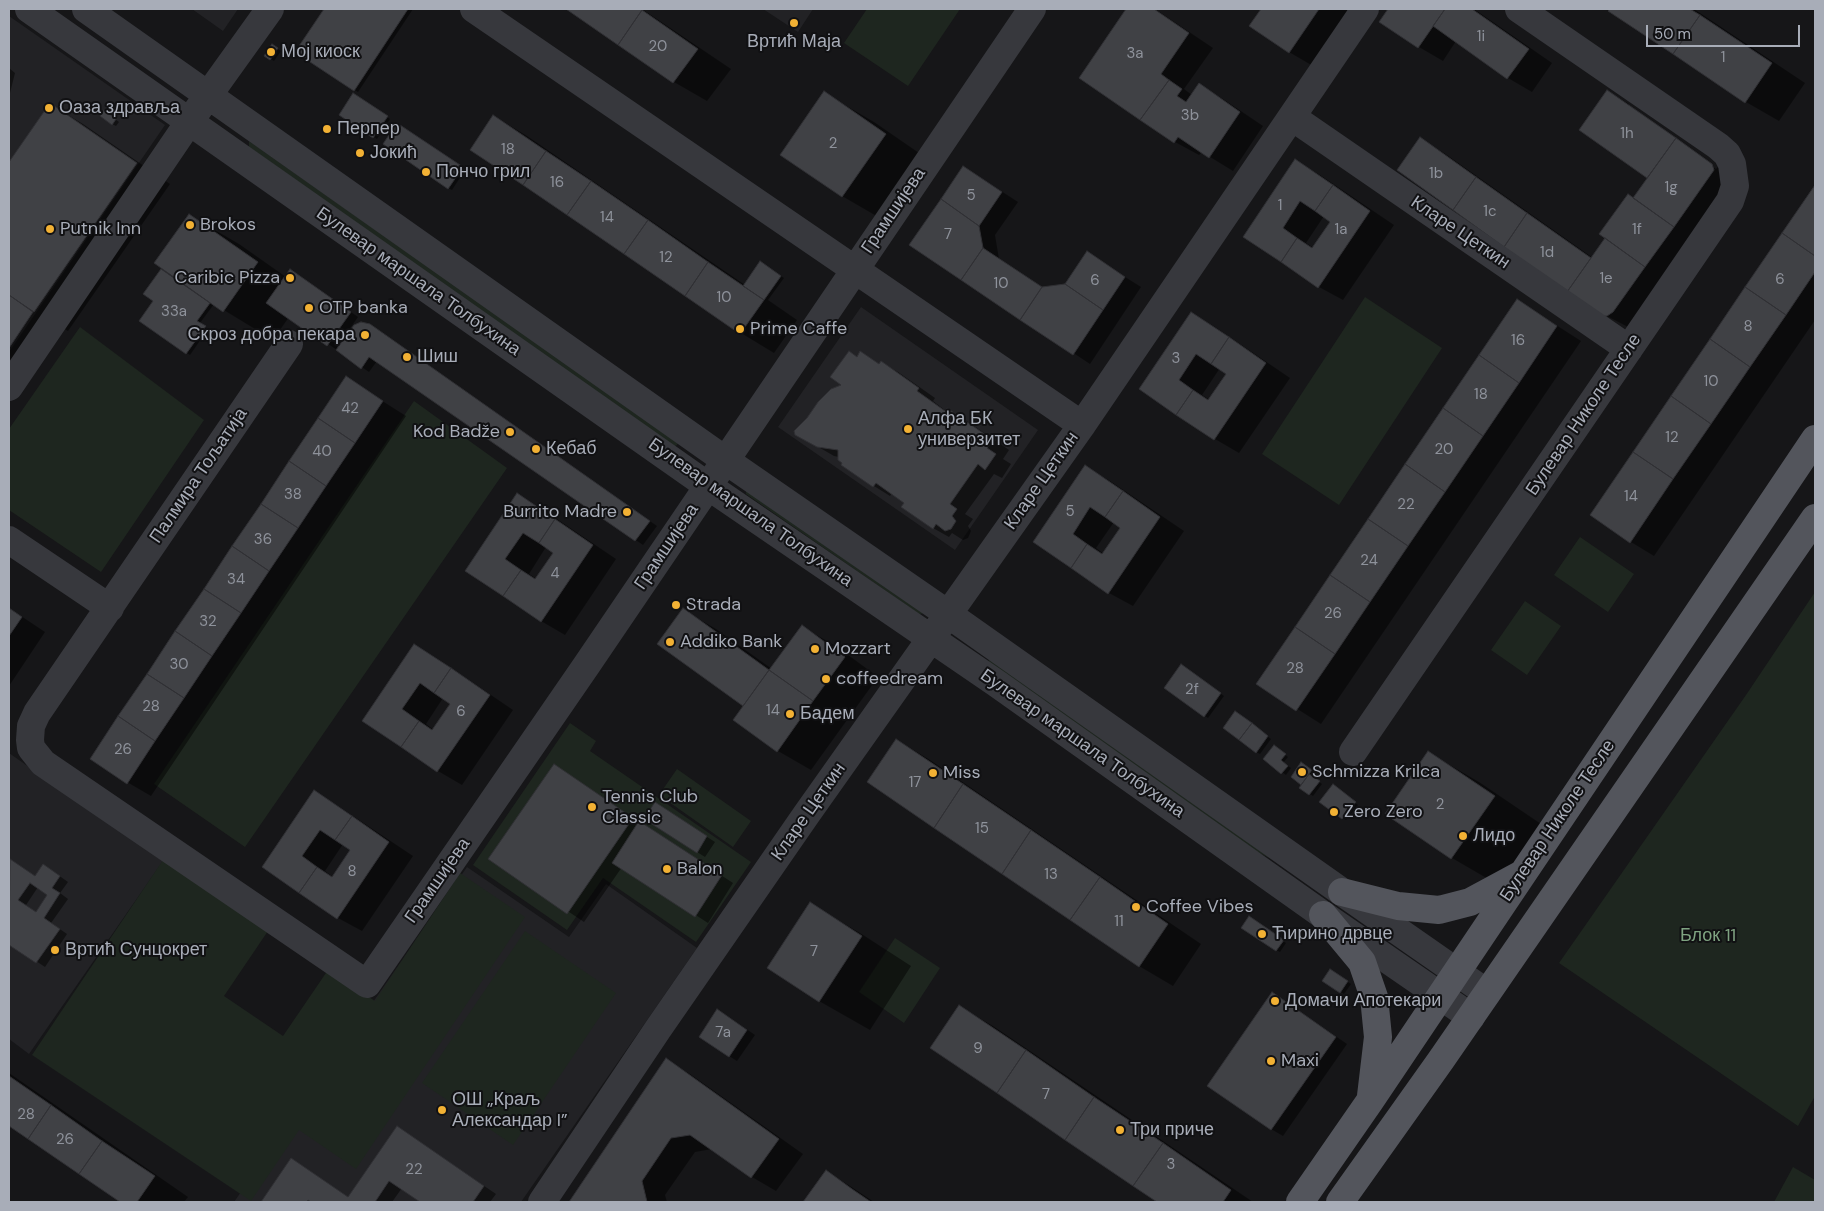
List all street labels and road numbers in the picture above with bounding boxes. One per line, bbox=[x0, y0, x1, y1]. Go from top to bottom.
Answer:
street label: Грамшијева bbox=[857, 164, 931, 258]
street label: Кларе Цеткин bbox=[1406, 192, 1514, 274]
street label: Булевар маршала Толбухина bbox=[312, 203, 524, 361]
street label: Булевар Николе Тесле bbox=[1522, 330, 1646, 500]
street label: Палмира Тољатија bbox=[146, 404, 252, 548]
street label: Кларе Цеткин bbox=[1000, 428, 1084, 534]
street label: Булевар маршала Толбухина bbox=[644, 434, 856, 592]
street label: Грамшијева bbox=[630, 500, 704, 594]
street label: Булевар маршала Толбухина bbox=[976, 665, 1188, 823]
street label: Булевар Николе Тесле bbox=[1496, 736, 1620, 906]
street label: Кларе Цеткин bbox=[767, 759, 851, 865]
street label: Грамшијева bbox=[401, 834, 475, 928]

